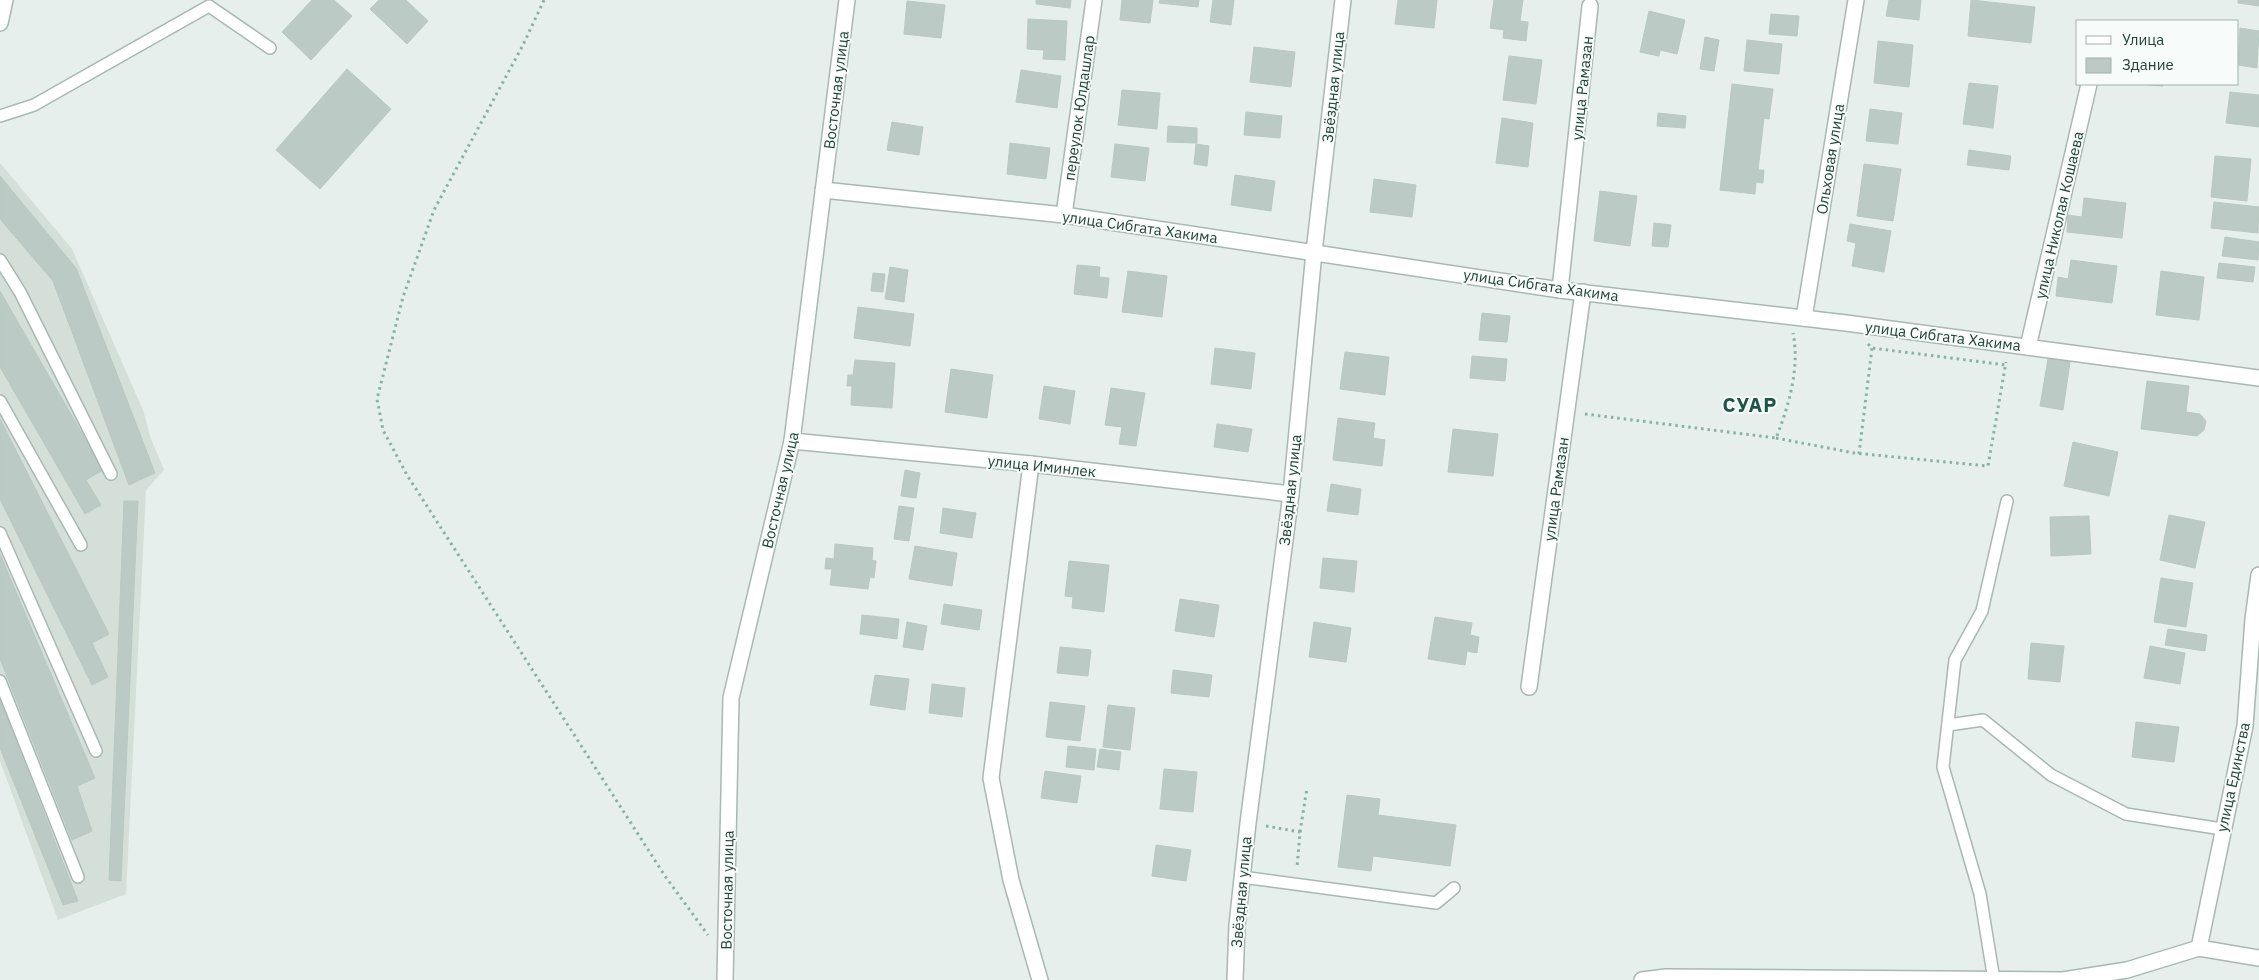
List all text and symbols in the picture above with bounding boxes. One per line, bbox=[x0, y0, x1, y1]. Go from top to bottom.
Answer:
legend bbox=[2076, 20, 2239, 85]
street label: Восточная улица bbox=[819, 30, 853, 150]
street label: Звёздная улица bbox=[1318, 30, 1348, 144]
text: Улица bbox=[2122, 30, 2164, 49]
street label: переулок Юлдашлар bbox=[1059, 34, 1099, 182]
street label: улица Рамазан bbox=[1567, 35, 1597, 141]
text: Здание bbox=[2122, 55, 2174, 74]
street label: Ольховая улица bbox=[1812, 102, 1848, 216]
street label: улица Николая Кошаева bbox=[2030, 129, 2088, 301]
street label: улица Сибгата Хакима bbox=[1061, 207, 1219, 247]
street label: улица Сибгата Хакима bbox=[1462, 265, 1620, 305]
street label: улица Сибгата Хакима bbox=[1864, 317, 2022, 355]
district label: СУАР bbox=[1723, 391, 1777, 418]
street label: Восточная улица bbox=[757, 430, 803, 550]
street label: Звёздная улица bbox=[1275, 433, 1305, 547]
street label: улица Рамазан bbox=[1539, 436, 1573, 542]
street label: улица Иминлек bbox=[987, 451, 1097, 481]
street label: улица Единства bbox=[2212, 721, 2254, 833]
street label: Восточная улица bbox=[716, 830, 738, 950]
street label: Звёздная улица bbox=[1227, 835, 1255, 949]

